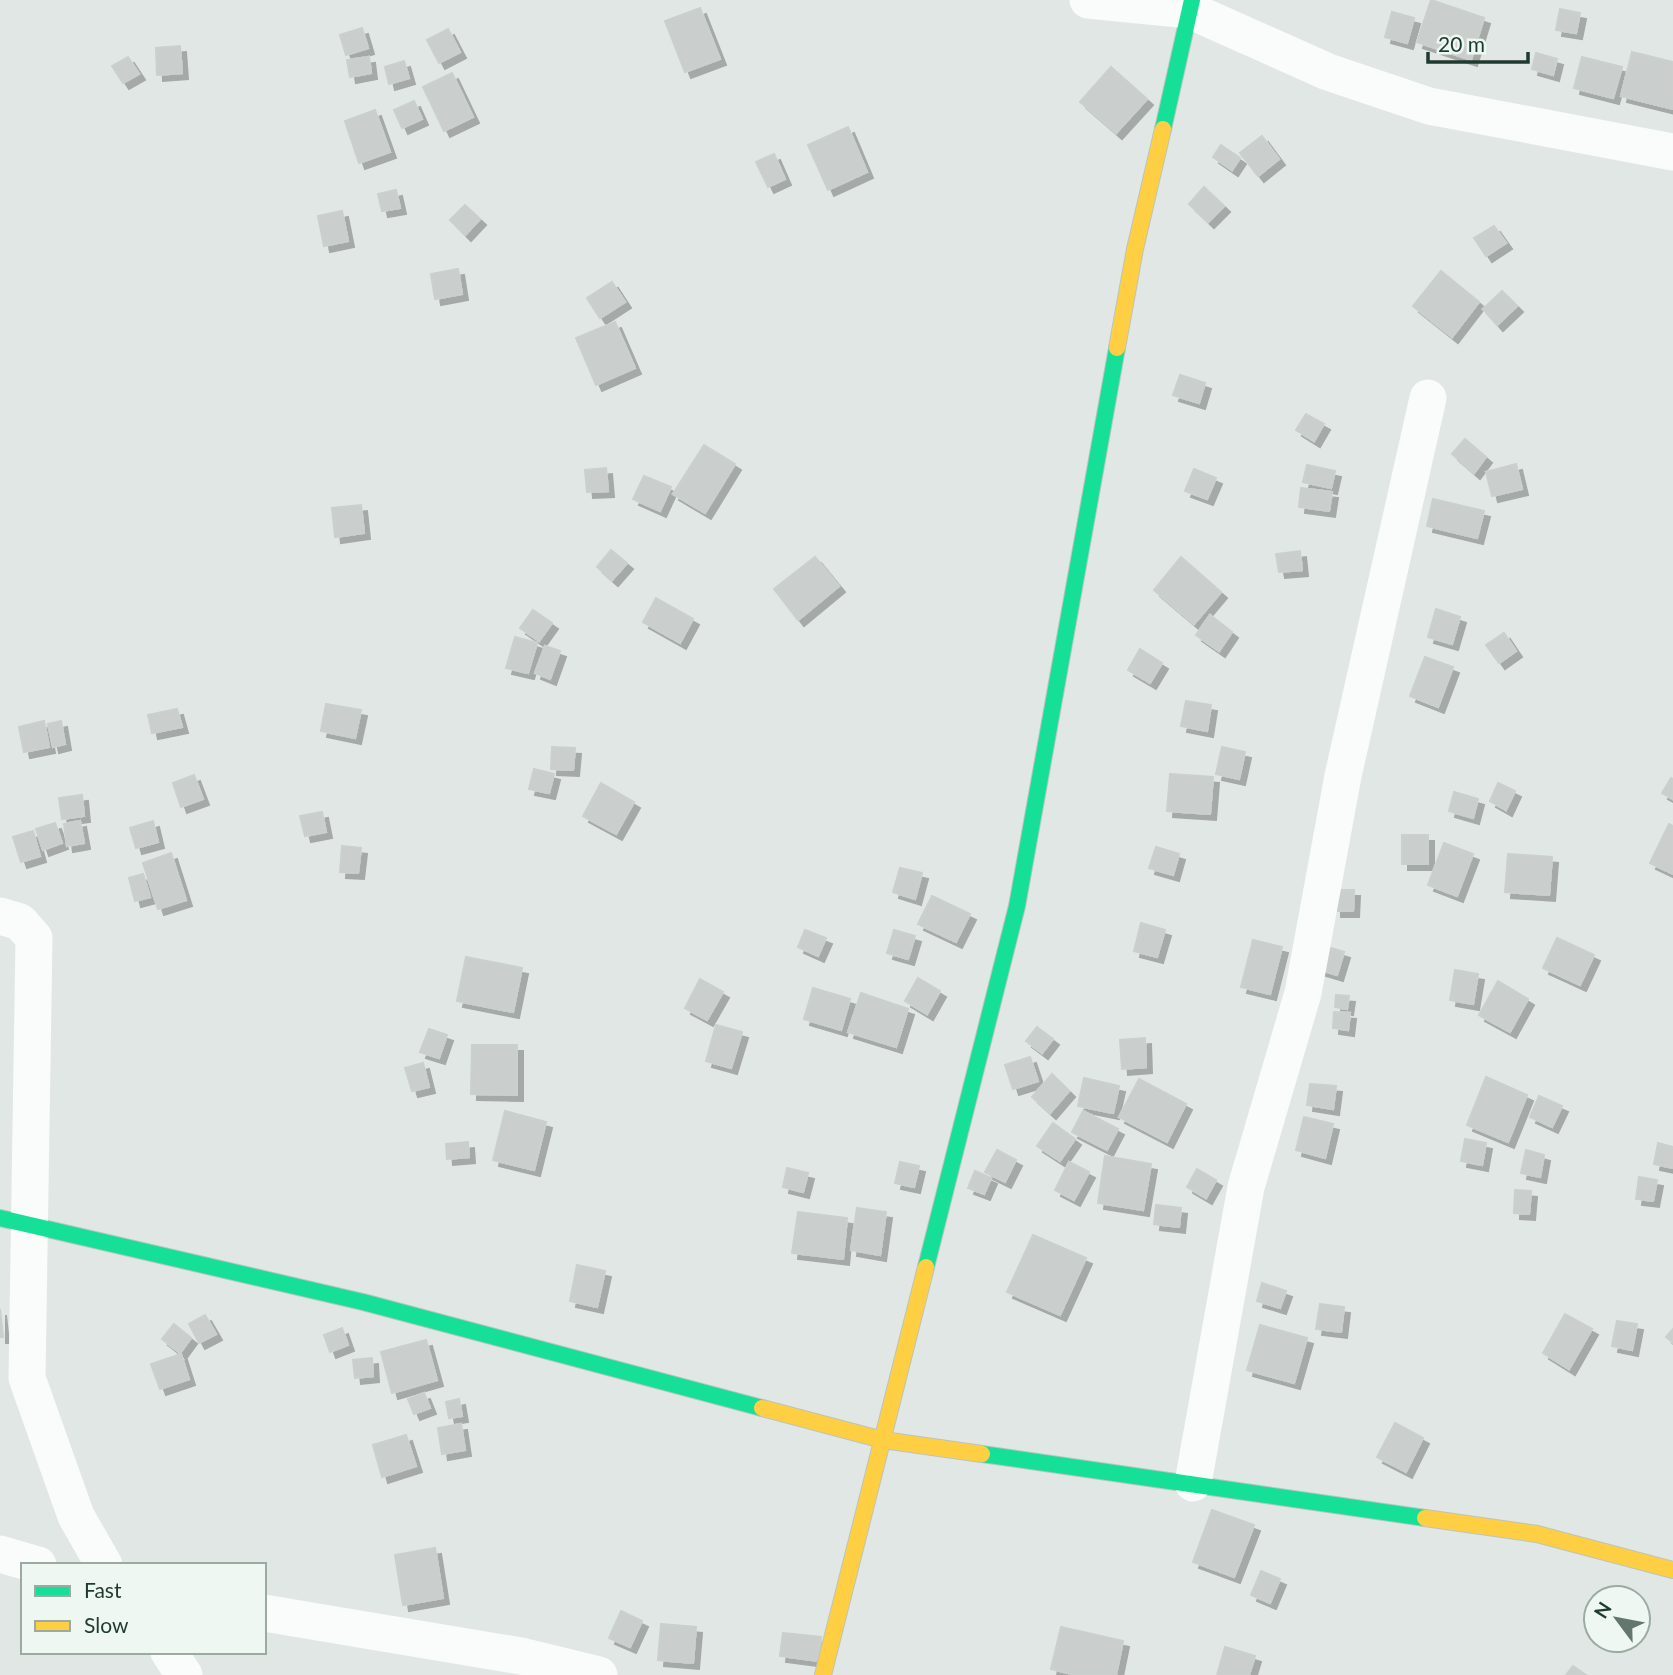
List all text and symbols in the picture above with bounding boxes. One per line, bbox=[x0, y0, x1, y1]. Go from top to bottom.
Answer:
scale bar bbox=[1428, 21, 1528, 65]
text: 20 m bbox=[1438, 31, 1485, 56]
legend bbox=[21, 1563, 266, 1654]
text: Fast bbox=[84, 1577, 122, 1602]
north arrow bbox=[1582, 1584, 1652, 1654]
text: N bbox=[1589, 1597, 1616, 1622]
text: Slow bbox=[84, 1612, 129, 1637]

